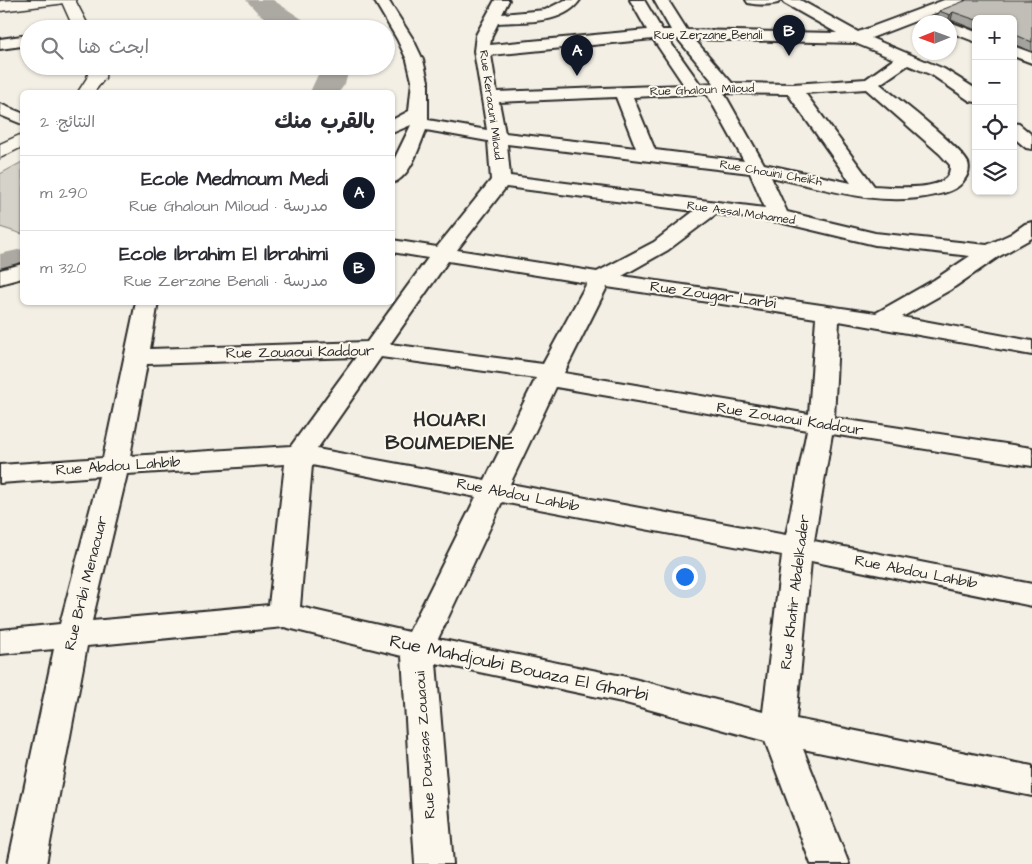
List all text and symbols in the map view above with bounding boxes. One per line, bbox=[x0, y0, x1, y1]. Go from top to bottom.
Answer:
pin: B bbox=[773, 15, 805, 56]
north arrow bbox=[912, 15, 957, 60]
map controls bbox=[972, 15, 1017, 195]
button: + bbox=[972, 15, 1017, 60]
search box bbox=[20, 20, 395, 75]
street label: Rue Zerzane Benali bbox=[654, 27, 763, 44]
icon: search bbox=[38, 34, 66, 62]
text: ابحث هنا bbox=[78, 34, 149, 61]
pin: A bbox=[561, 35, 593, 76]
street label: Rue Keraouni Miloud bbox=[475, 49, 507, 161]
button: − bbox=[972, 60, 1017, 105]
street label: Rue Ghaloun Miloud bbox=[650, 80, 754, 100]
button: locate bbox=[972, 105, 1017, 150]
text: بالقرب منك bbox=[274, 107, 375, 136]
text: النتائج: 2 bbox=[40, 111, 95, 133]
button: layers bbox=[972, 150, 1017, 195]
street label: Rue Chouini Cheikh bbox=[718, 156, 824, 190]
text: Ecole Medmoum Medi bbox=[141, 166, 328, 193]
text: 290 m bbox=[40, 182, 87, 204]
text: A bbox=[354, 182, 364, 204]
text: مدرسة · Rue Ghaloun Miloud bbox=[129, 195, 328, 217]
street label: Rue Assal Mohamed bbox=[686, 197, 796, 229]
text: Ecole Ibrahim El Ibrahimi bbox=[119, 241, 328, 268]
text: 320 m bbox=[40, 257, 86, 279]
text: B bbox=[353, 257, 365, 279]
text: مدرسة · Rue Zerzane Benali bbox=[124, 270, 328, 292]
street label: Rue Zougar Larbi bbox=[649, 276, 778, 315]
street label: Rue Zouaoui Kaddour bbox=[226, 340, 374, 364]
street label: Rue Zouaoui Kaddour bbox=[715, 397, 865, 441]
district label: HOUARI BOUMEDIENE bbox=[385, 406, 515, 457]
street label: Rue Abdou Lahbib bbox=[55, 451, 182, 481]
street label: Rue Abdou Lahbib bbox=[455, 473, 582, 517]
street label: Rue Khatir Abdelkader bbox=[775, 513, 815, 671]
street label: Rue Bribi Menaouar bbox=[59, 514, 113, 652]
street label: Rue Abdou Lahbib bbox=[853, 550, 980, 594]
your location bbox=[672, 564, 698, 590]
street label: Rue Mahdjoubi Bouaza El Gharbi bbox=[387, 628, 651, 708]
street label: Rue Doussas Zouaoui bbox=[409, 670, 441, 820]

